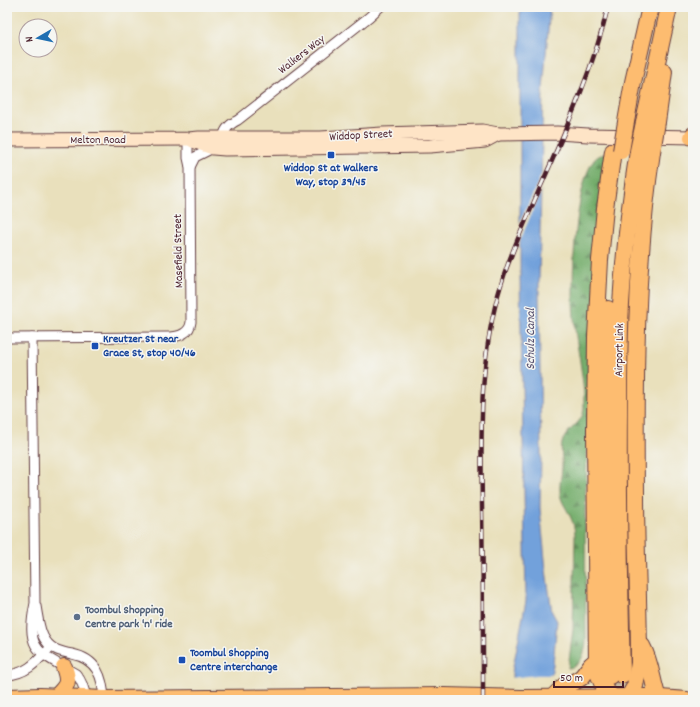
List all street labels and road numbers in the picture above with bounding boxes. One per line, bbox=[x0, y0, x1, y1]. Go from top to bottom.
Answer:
street label: Walkers Way bbox=[275, 31, 330, 79]
street label: Widdop Street bbox=[329, 126, 394, 146]
street label: Melton Road bbox=[70, 132, 126, 149]
street label: Masefield Street bbox=[170, 213, 188, 288]
street label: Airport Link bbox=[611, 323, 629, 377]

